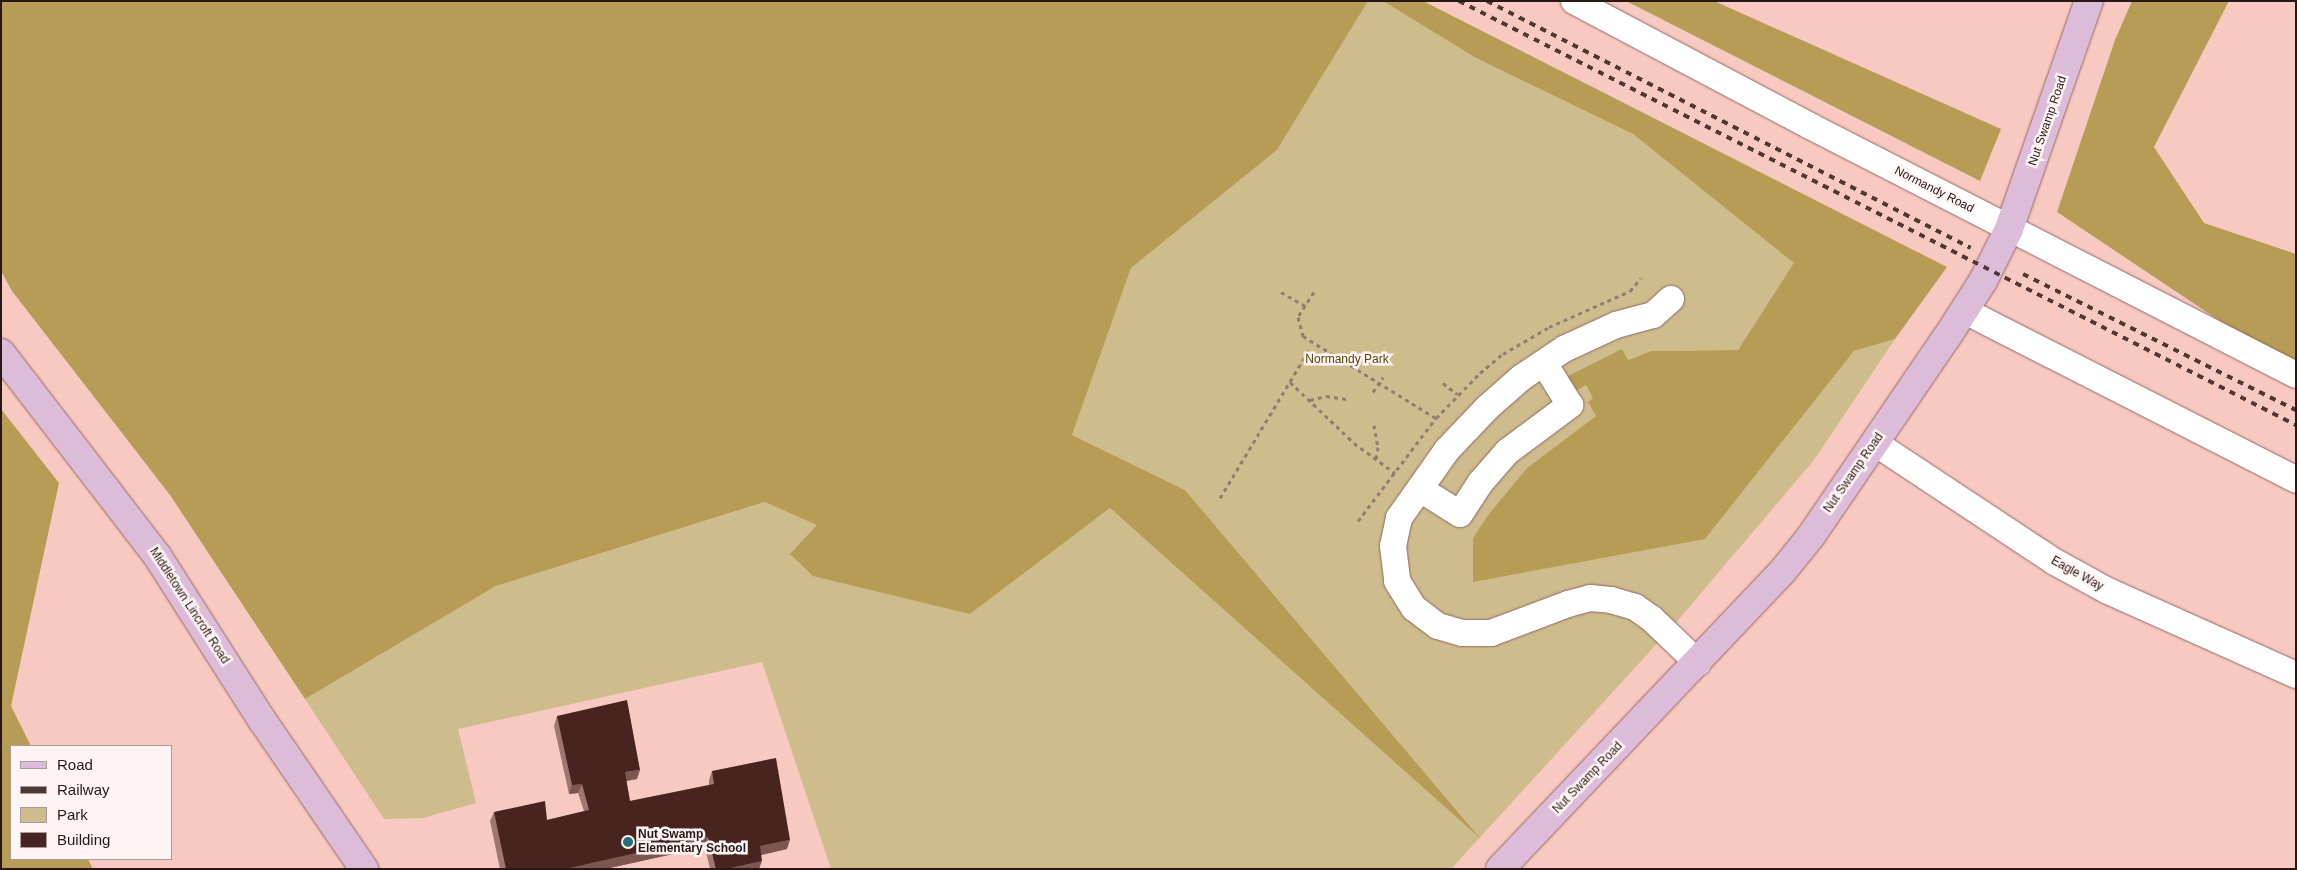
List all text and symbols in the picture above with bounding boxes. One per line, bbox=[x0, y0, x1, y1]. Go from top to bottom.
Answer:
street label: Nut Swamp Road bbox=[2026, 74, 2070, 168]
street label: Normandy Road bbox=[1892, 164, 1976, 216]
park label: Normandy Park bbox=[1305, 353, 1389, 367]
street label: Nut Swamp Road bbox=[1821, 430, 1887, 516]
street label: Middletown Lincroft Road bbox=[146, 545, 232, 667]
street label: Eagle Way bbox=[2048, 554, 2106, 594]
street label: Nut Swamp Road bbox=[1550, 739, 1626, 817]
legend bbox=[10, 745, 172, 860]
text: Road bbox=[57, 756, 93, 773]
text: Railway bbox=[57, 781, 110, 798]
text: Park bbox=[57, 806, 88, 823]
place label: Nut Swamp Elementary School bbox=[638, 828, 746, 856]
text: Building bbox=[57, 831, 110, 848]
marker: Nut Swamp Elementary School bbox=[622, 836, 634, 848]

